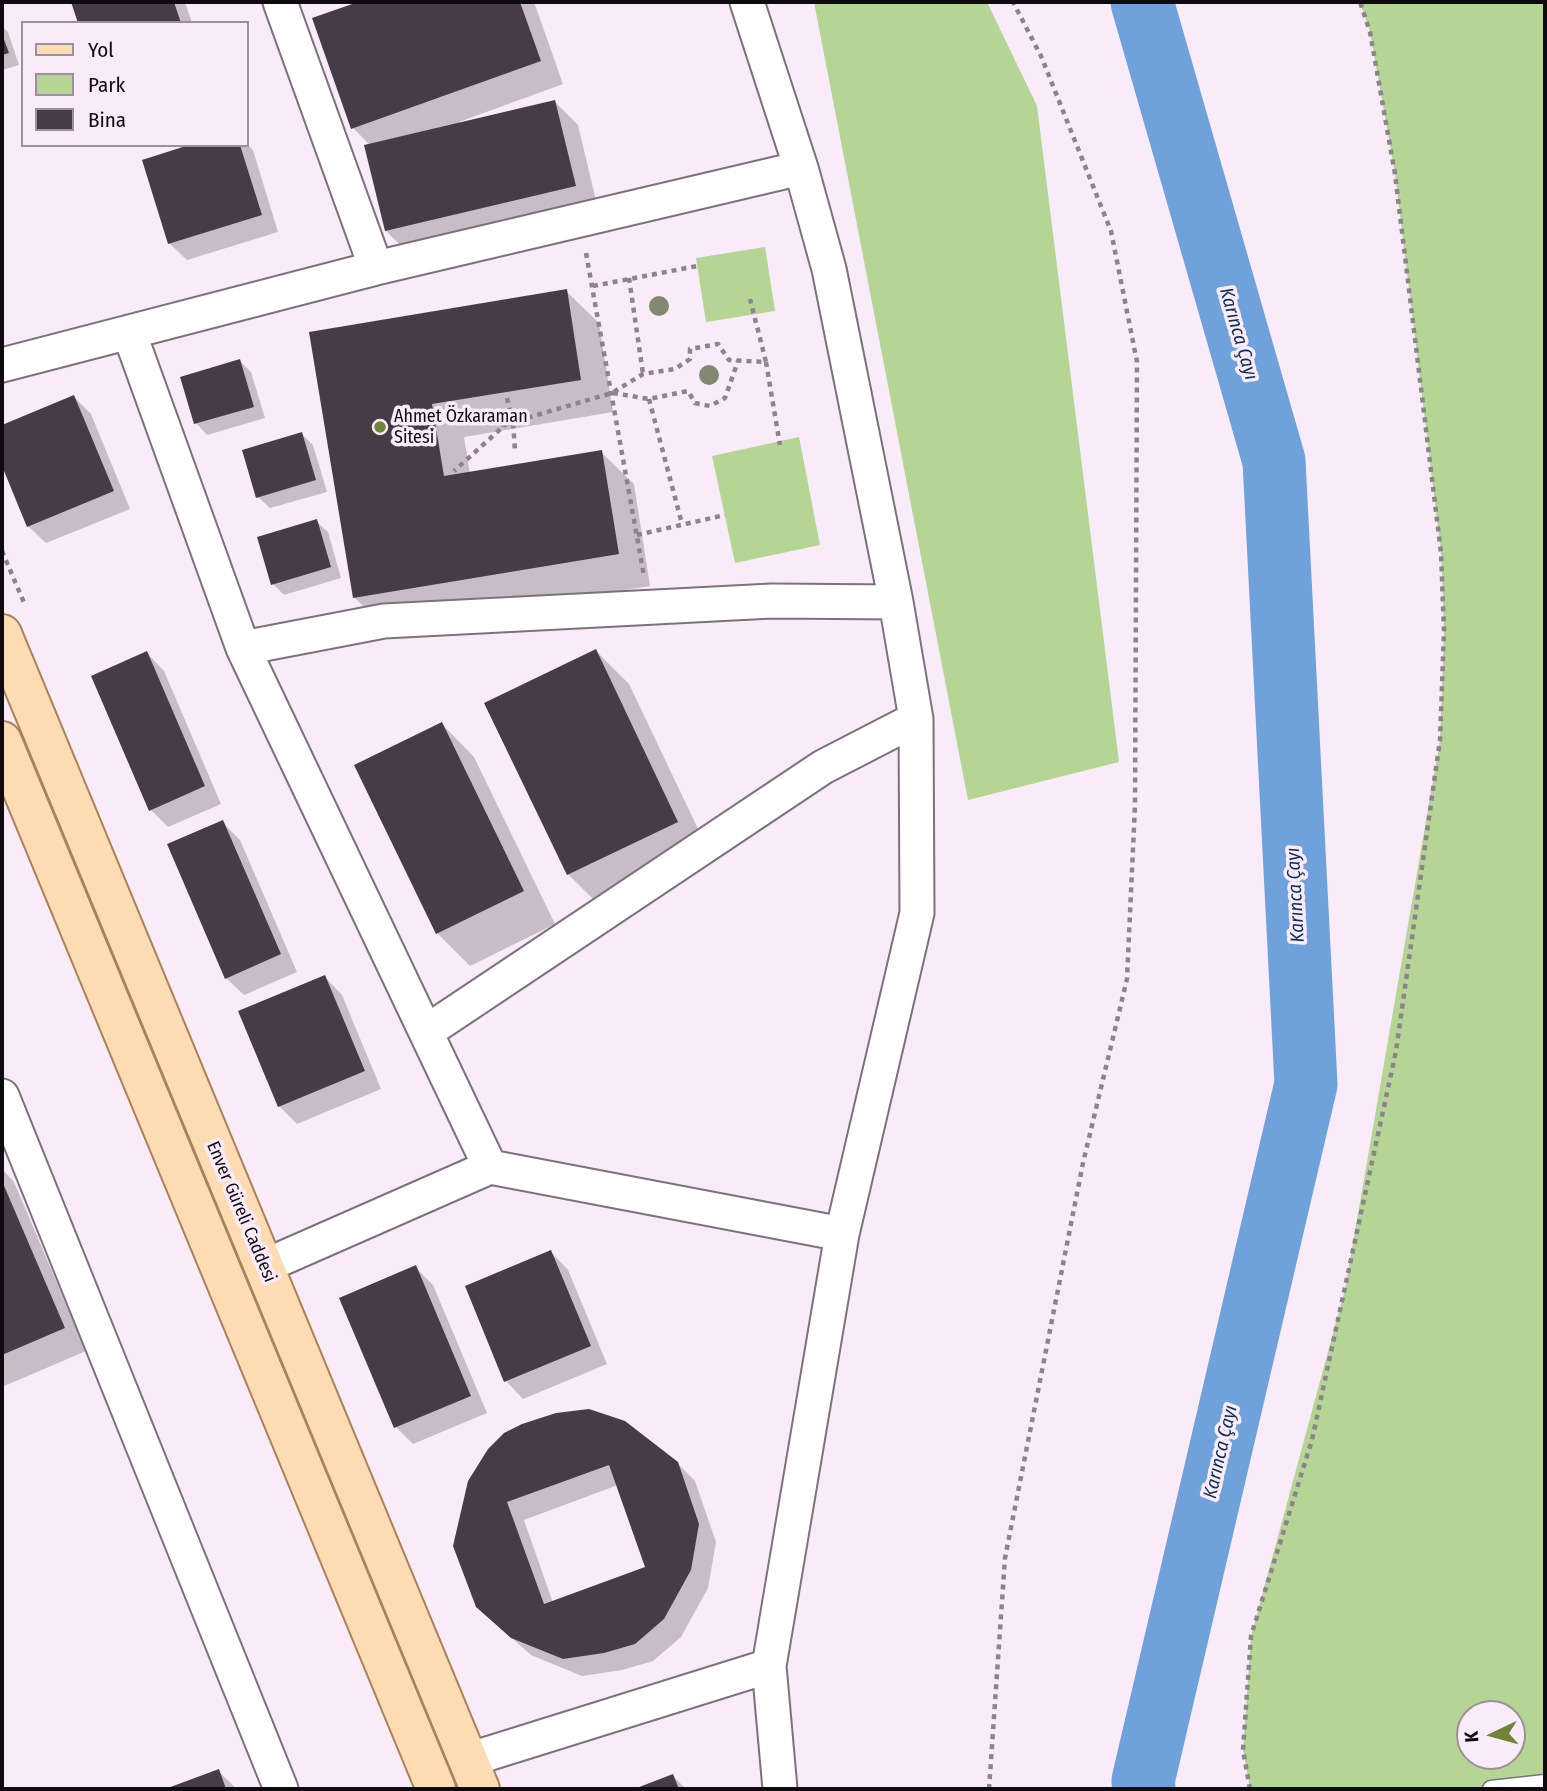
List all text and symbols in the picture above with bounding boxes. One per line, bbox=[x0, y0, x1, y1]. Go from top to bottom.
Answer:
legend bbox=[21, 21, 248, 147]
text: Yol bbox=[88, 37, 114, 63]
text: Park bbox=[88, 72, 125, 98]
text: Bina bbox=[88, 107, 126, 133]
water label: Karınca Çayı bbox=[1214, 285, 1262, 383]
place label: Ahmet Özkaraman Sitesi bbox=[394, 406, 528, 448]
marker: Ahmet Özkaraman Sitesi bbox=[372, 419, 388, 435]
water label: Karınca Çayı bbox=[1282, 847, 1310, 943]
street label: Enver Güreli Caddesi bbox=[202, 1138, 280, 1286]
water label: Karınca Çayı bbox=[1199, 1403, 1243, 1501]
north arrow bbox=[1456, 1700, 1526, 1770]
text: K bbox=[1460, 1730, 1484, 1743]

